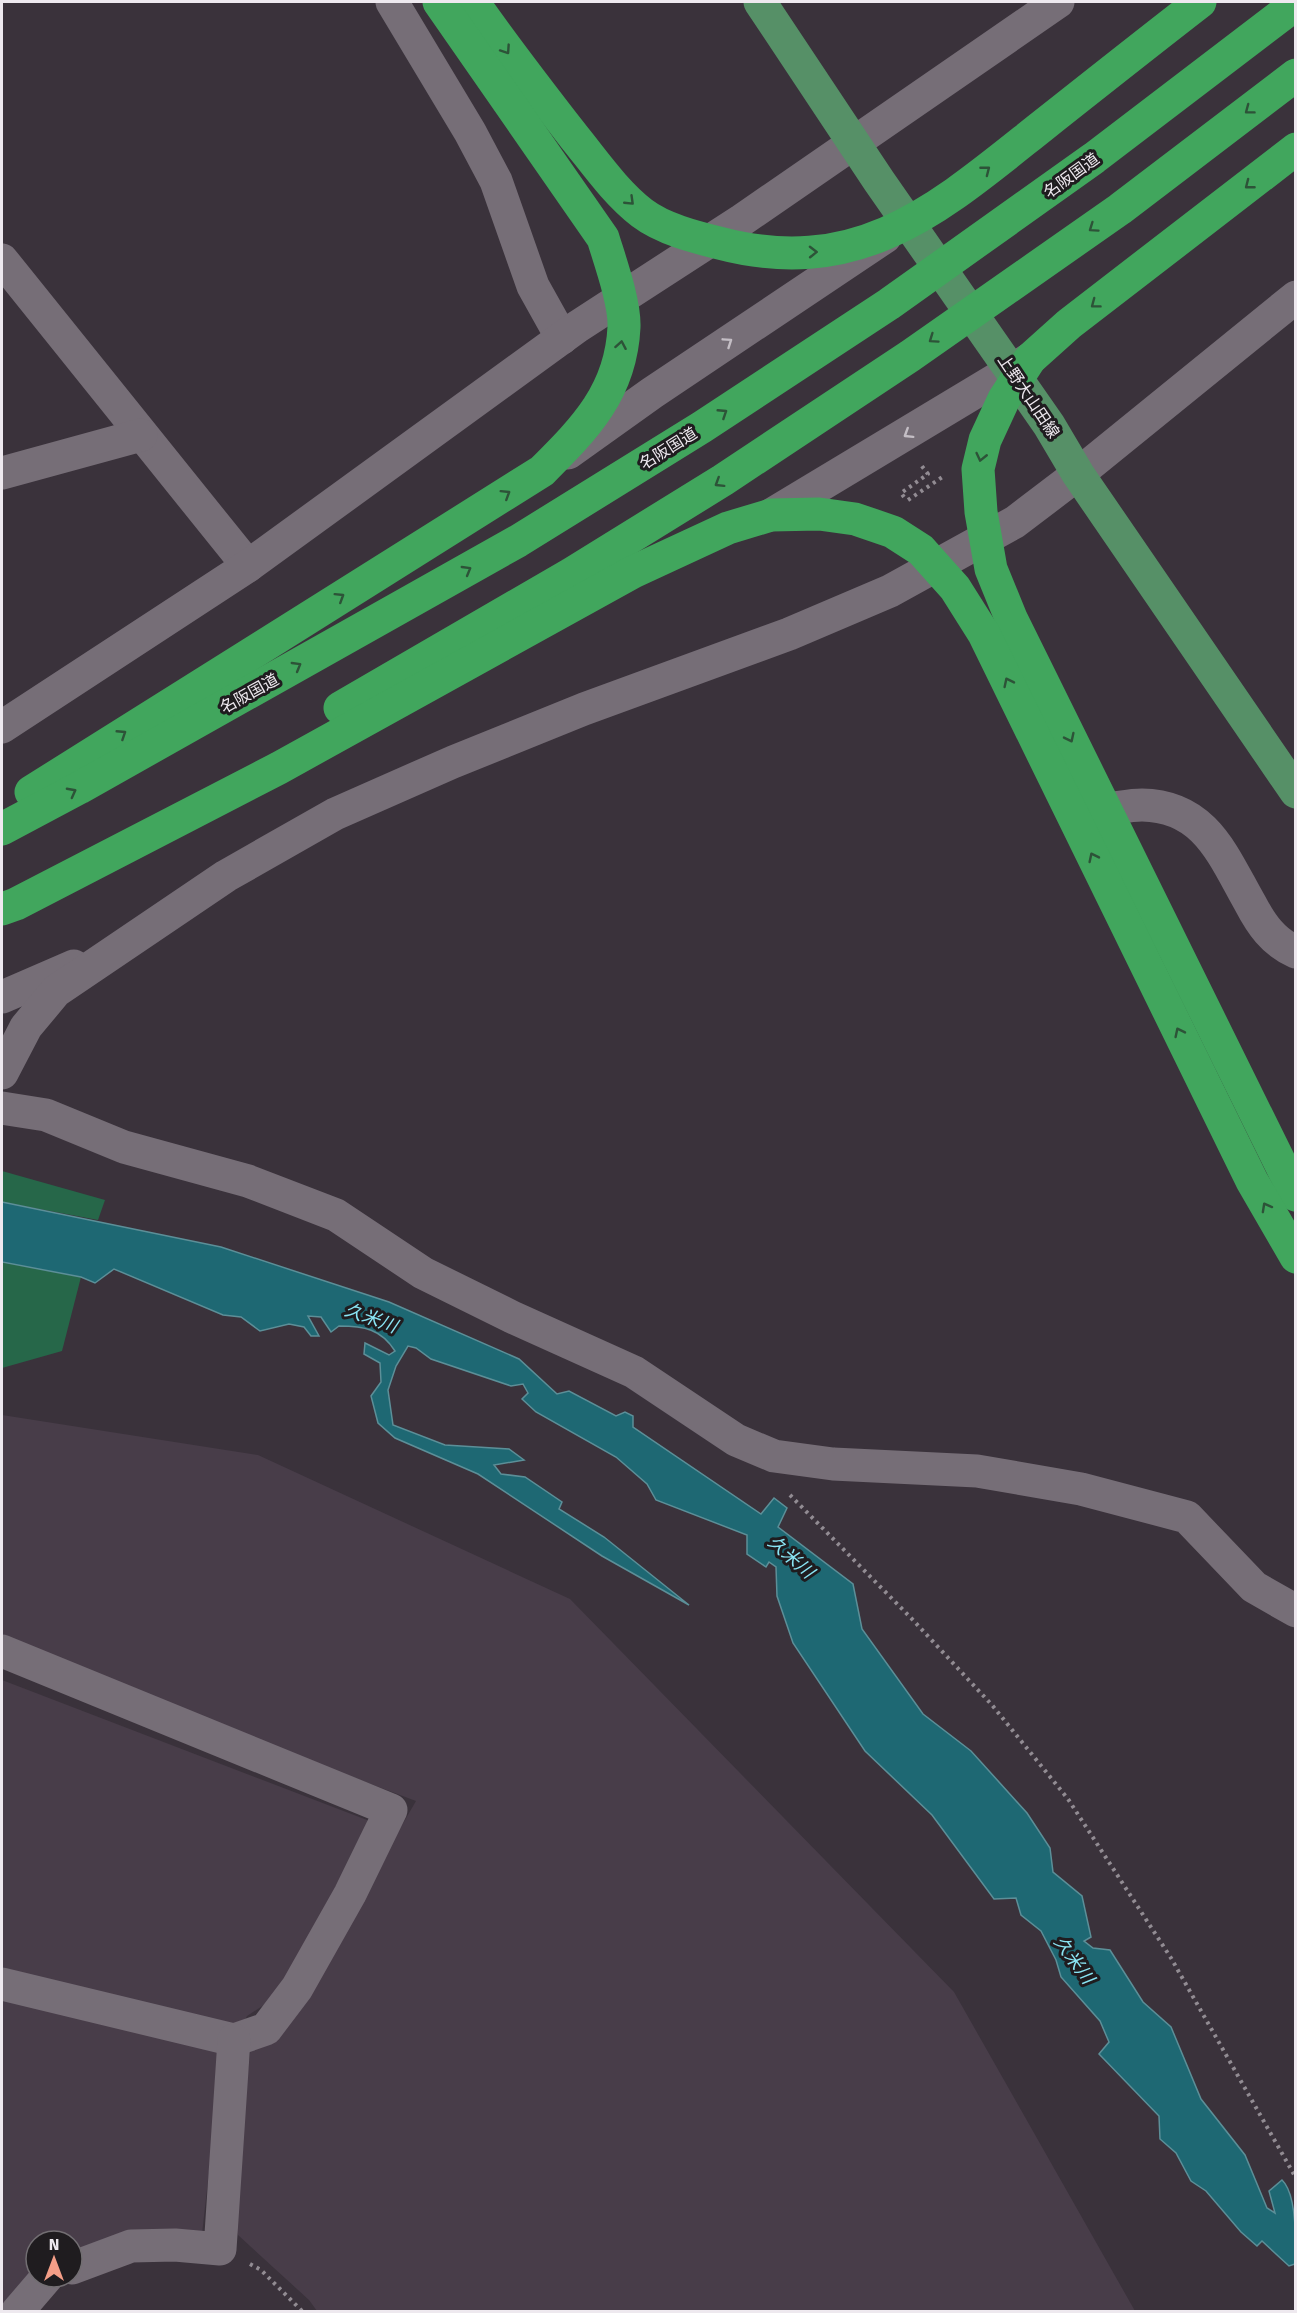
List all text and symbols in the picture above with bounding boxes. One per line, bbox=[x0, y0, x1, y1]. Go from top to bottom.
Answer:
one-way arrow bbox=[499, 43, 510, 54]
one-way arrow bbox=[1245, 103, 1256, 114]
street label: 名阪国道 bbox=[1040, 149, 1103, 202]
one-way arrow bbox=[979, 167, 990, 178]
one-way arrow bbox=[1245, 178, 1256, 189]
one-way arrow bbox=[622, 193, 633, 204]
one-way arrow bbox=[1089, 221, 1100, 232]
one-way arrow bbox=[808, 245, 817, 258]
one-way arrow bbox=[1090, 297, 1101, 308]
one-way arrow bbox=[929, 332, 940, 343]
one-way arrow bbox=[721, 338, 732, 349]
one-way arrow bbox=[614, 341, 626, 350]
street label: 上野大山田線 bbox=[994, 351, 1063, 441]
one-way arrow bbox=[716, 410, 727, 421]
street label: 名阪国道 bbox=[636, 423, 700, 473]
one-way arrow bbox=[904, 426, 914, 438]
one-way arrow bbox=[976, 451, 989, 461]
one-way arrow bbox=[715, 475, 725, 487]
one-way arrow bbox=[500, 489, 510, 501]
one-way arrow bbox=[461, 565, 471, 577]
one-way arrow bbox=[334, 592, 344, 604]
one-way arrow bbox=[291, 662, 301, 673]
street label: 名阪国道 bbox=[217, 670, 282, 717]
one-way arrow bbox=[1003, 677, 1015, 688]
one-way arrow bbox=[115, 730, 126, 741]
one-way arrow bbox=[1063, 731, 1075, 742]
one-way arrow bbox=[66, 788, 76, 799]
one-way arrow bbox=[1089, 852, 1101, 863]
one-way arrow bbox=[1175, 1028, 1186, 1039]
one-way arrow bbox=[1262, 1203, 1273, 1213]
water label: 久米川 bbox=[342, 1298, 402, 1338]
water label: 久米川 bbox=[763, 1531, 820, 1584]
water label: 久米川 bbox=[1049, 1932, 1100, 1990]
north arrow bbox=[24, 2229, 84, 2289]
text: N bbox=[49, 2235, 59, 2254]

